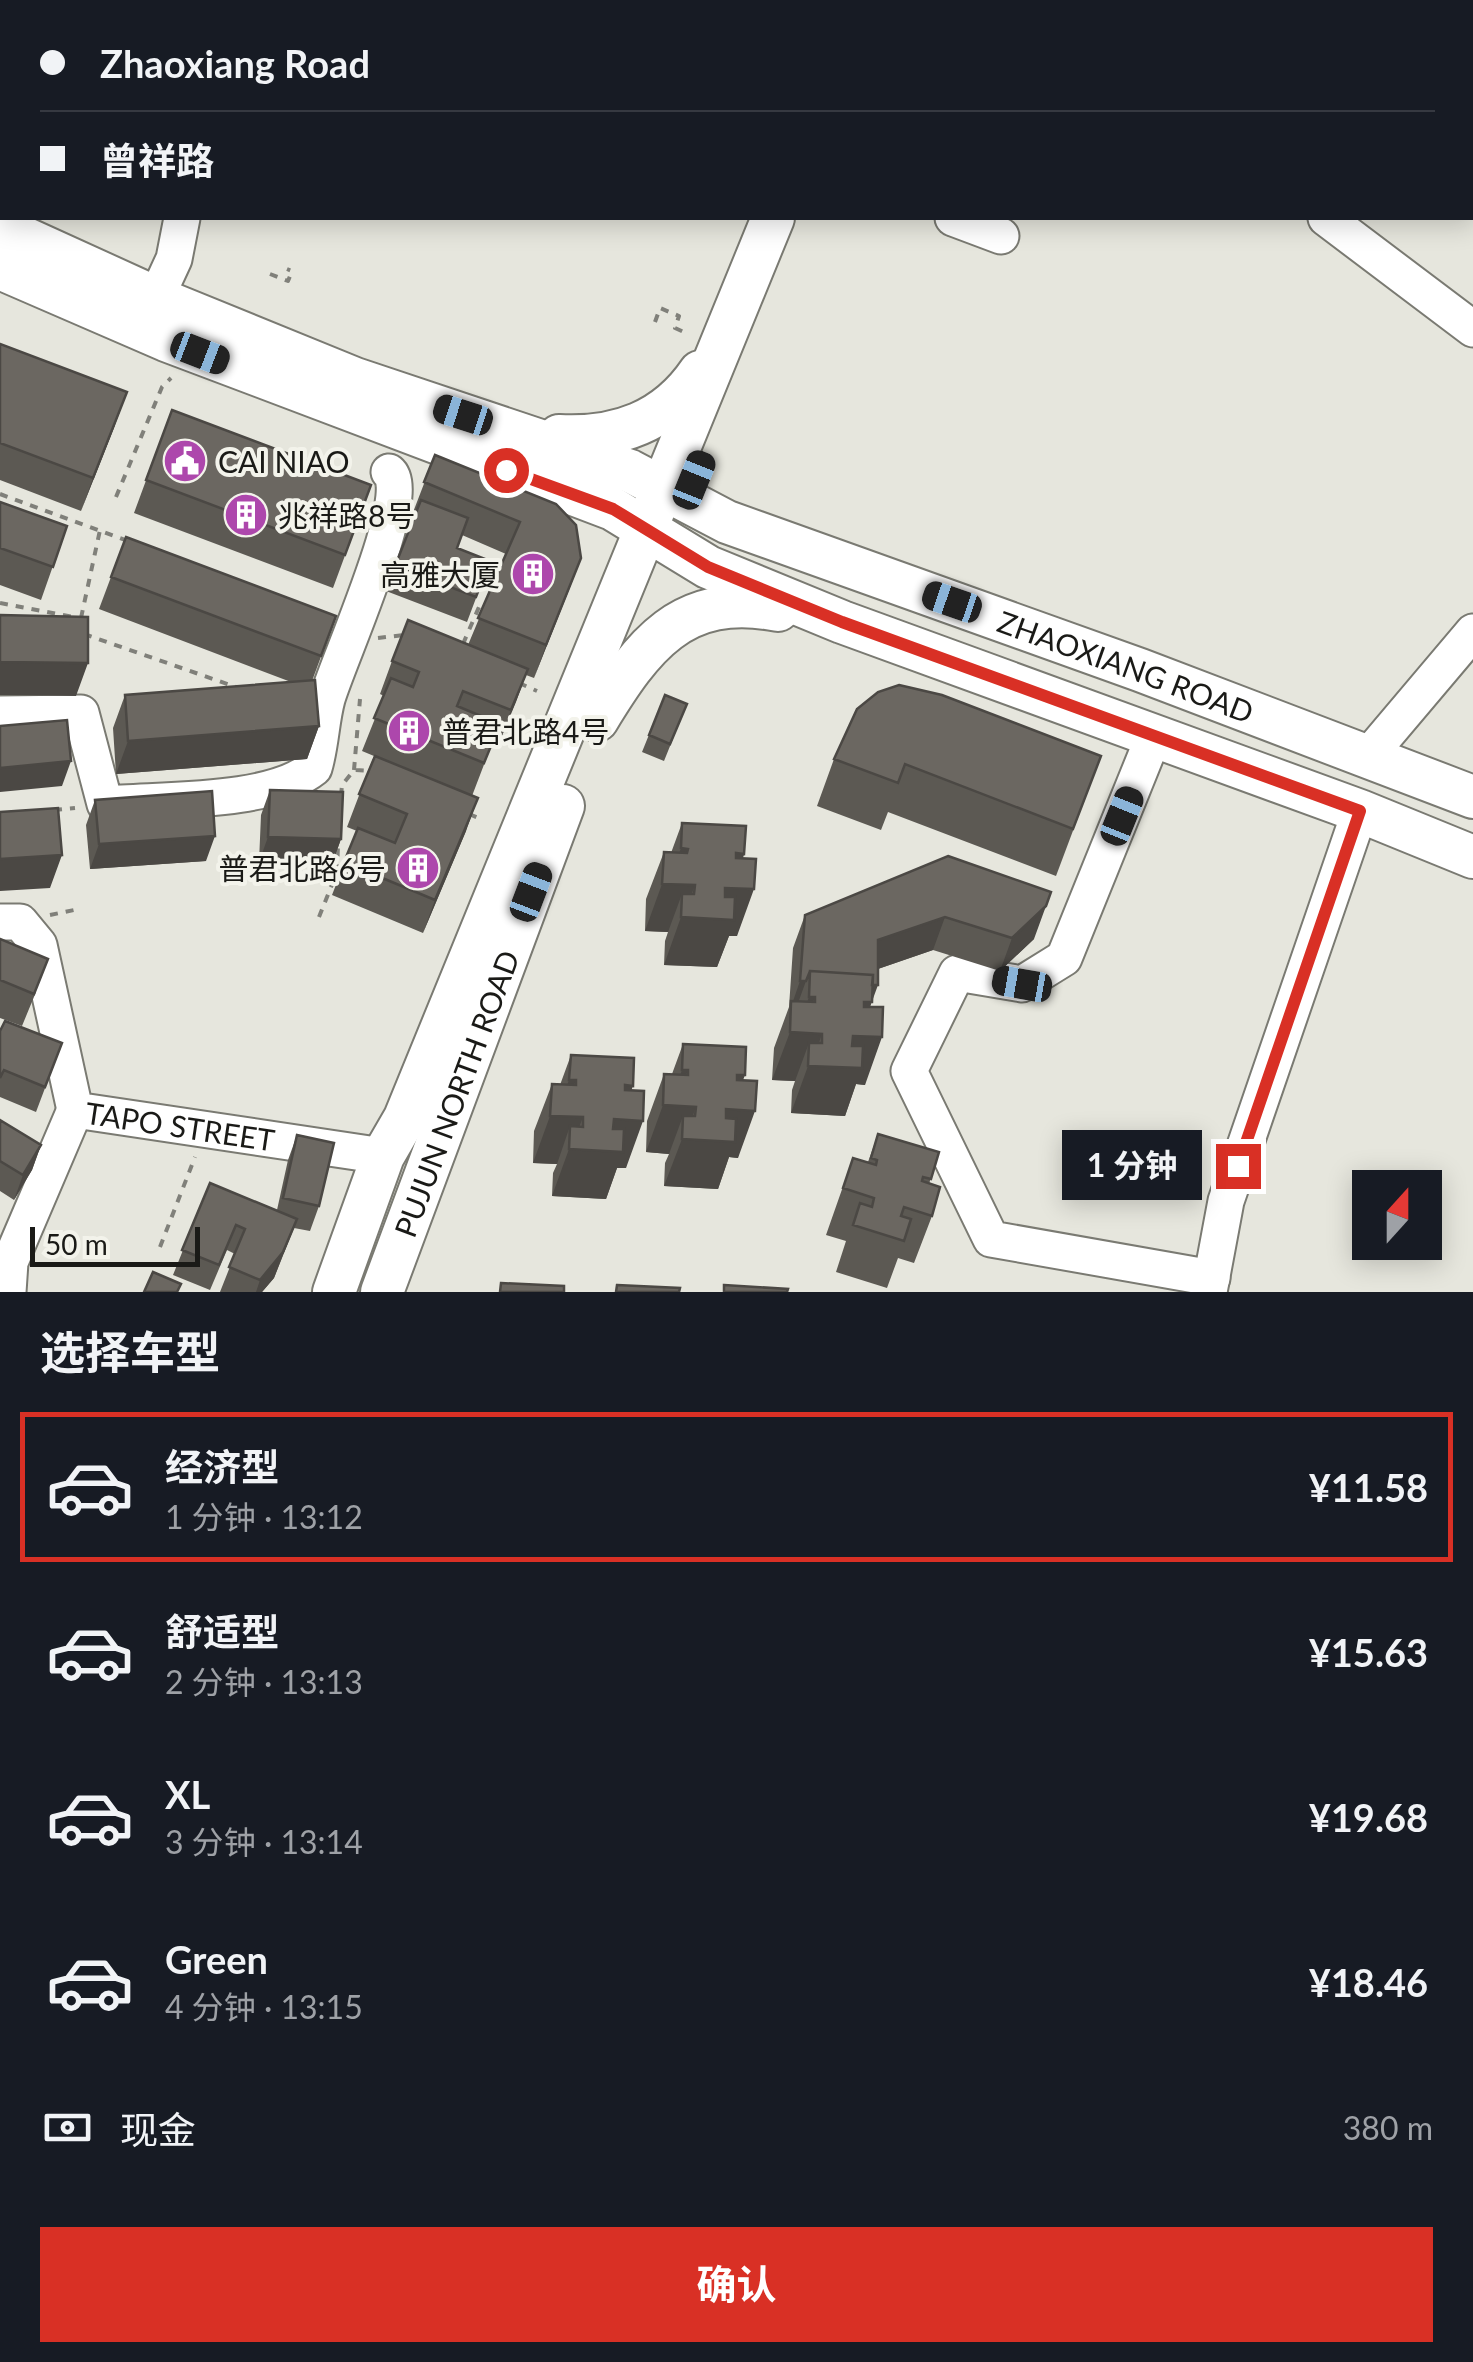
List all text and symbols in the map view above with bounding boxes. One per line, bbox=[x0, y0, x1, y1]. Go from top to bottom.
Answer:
text: Zhaoxiang Road bbox=[100, 40, 370, 86]
text: 曾祥路 bbox=[100, 137, 214, 183]
car bbox=[167, 328, 233, 378]
car bbox=[430, 391, 496, 439]
public building icon: CAI NIAO bbox=[162, 438, 208, 484]
place label: CAI NIAO bbox=[218, 443, 350, 479]
car bbox=[669, 447, 719, 513]
route start bbox=[484, 448, 529, 493]
building icon: 兆祥路8号 bbox=[223, 492, 269, 538]
place label: 兆祥路8号 bbox=[278, 497, 415, 533]
building icon: 高雅大厦 bbox=[510, 551, 556, 597]
place label: 高雅大厦 bbox=[380, 556, 500, 592]
car bbox=[919, 578, 985, 626]
street label: ZHAOXIANG ROAD bbox=[993, 603, 1259, 730]
building icon: 普君北路4号 bbox=[386, 708, 432, 754]
place label: 普君北路4号 bbox=[442, 713, 609, 749]
car bbox=[1097, 783, 1147, 849]
building icon: 普君北路6号 bbox=[395, 845, 441, 891]
place label: 普君北路6号 bbox=[219, 850, 386, 886]
car bbox=[506, 859, 556, 925]
street label: PUJUN NORTH ROAD bbox=[386, 945, 526, 1242]
car bbox=[990, 964, 1054, 1004]
street label: TAPO STREET bbox=[83, 1094, 277, 1158]
callout: 1 分钟 bbox=[1063, 1131, 1203, 1201]
route end bbox=[1216, 1144, 1261, 1189]
text: 1 分钟 bbox=[1087, 1145, 1177, 1184]
north arrow bbox=[1352, 1170, 1442, 1260]
map controls bbox=[1352, 1170, 1442, 1260]
scale bar bbox=[30, 1222, 200, 1266]
text: 50 m bbox=[45, 1227, 108, 1261]
text: 选择车型 bbox=[40, 1325, 220, 1379]
icon: car bbox=[45, 1442, 135, 1532]
text: 经济型 bbox=[165, 1443, 279, 1489]
text: ¥11.58 bbox=[1309, 1464, 1428, 1510]
text: 1 分钟 · 13:12 bbox=[165, 1497, 363, 1536]
icon: car bbox=[45, 1607, 135, 1697]
text: 舒适型 bbox=[165, 1608, 279, 1654]
text: ¥15.63 bbox=[1309, 1629, 1428, 1675]
text: 2 分钟 · 13:13 bbox=[165, 1662, 363, 1701]
text: XL bbox=[165, 1771, 210, 1817]
icon: car bbox=[45, 1772, 135, 1862]
text: ¥19.68 bbox=[1309, 1794, 1428, 1840]
text: 3 分钟 · 13:14 bbox=[165, 1822, 363, 1861]
text: Green bbox=[165, 1936, 268, 1982]
icon: car bbox=[45, 1937, 135, 2027]
text: ¥18.46 bbox=[1309, 1959, 1428, 2005]
text: 4 分钟 · 13:15 bbox=[165, 1987, 363, 2026]
icon: cash bbox=[40, 2100, 95, 2155]
text: 现金 bbox=[120, 2106, 196, 2152]
text: 380 m bbox=[1343, 2108, 1433, 2147]
button: 确认 bbox=[40, 2227, 1433, 2342]

